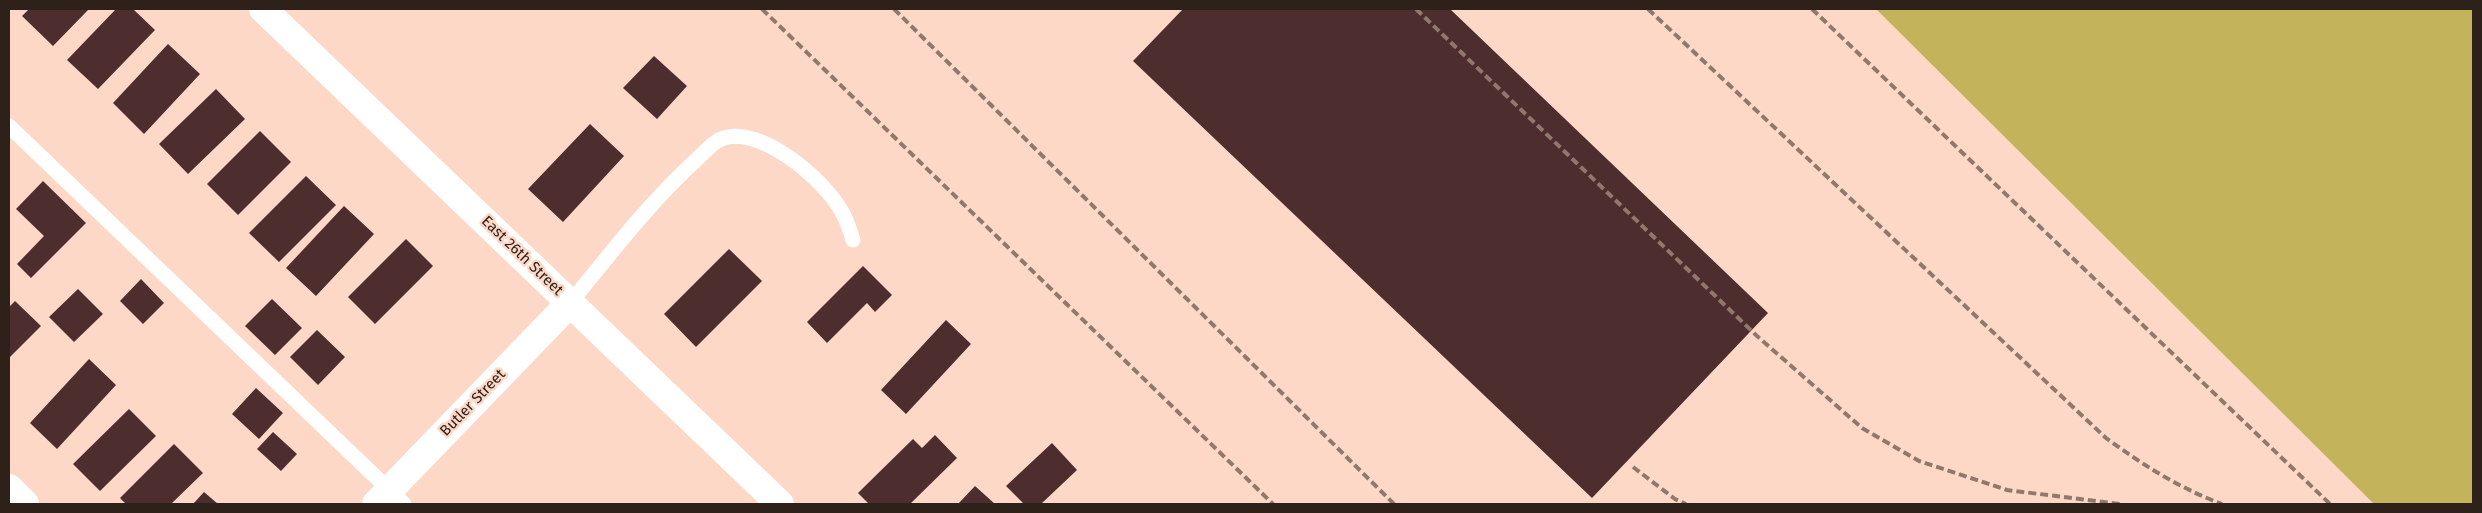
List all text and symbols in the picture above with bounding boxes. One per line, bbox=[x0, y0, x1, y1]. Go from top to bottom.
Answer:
street label: East 26th Street bbox=[477, 213, 567, 299]
street label: Butler Street bbox=[437, 366, 509, 440]

